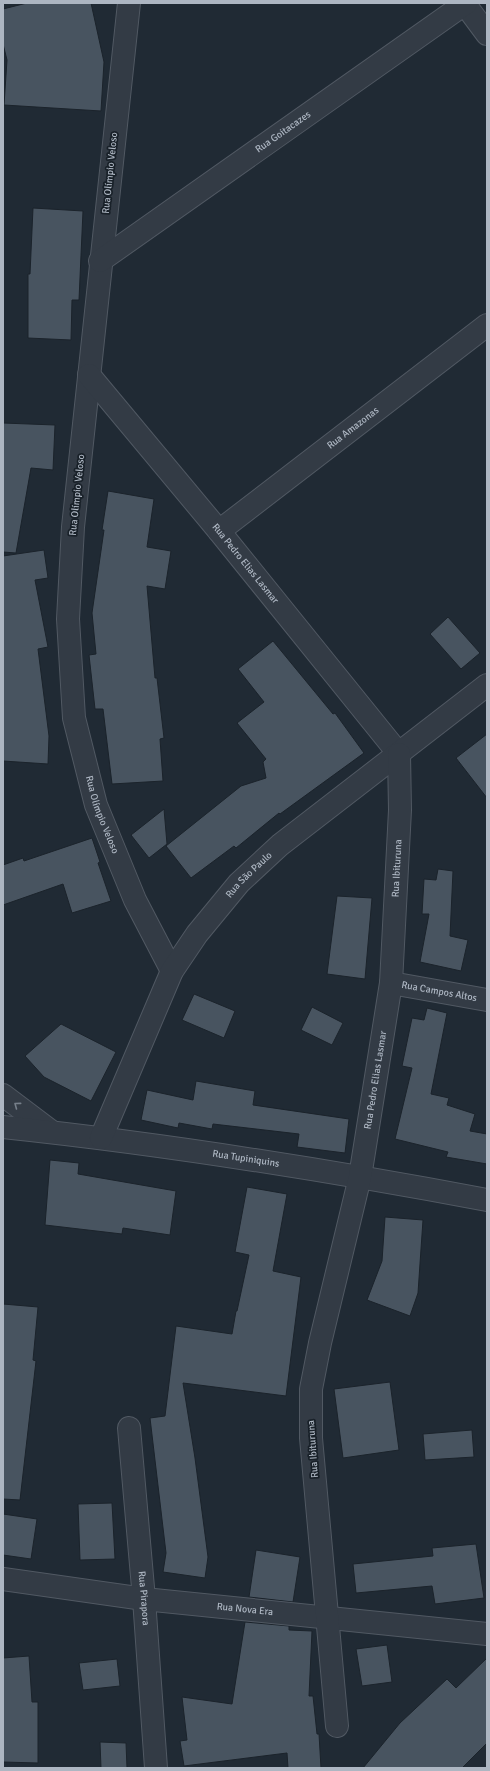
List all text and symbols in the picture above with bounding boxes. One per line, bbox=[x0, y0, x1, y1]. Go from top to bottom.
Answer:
street label: Rua Goitacazes bbox=[253, 108, 314, 156]
street label: Rua Olímpio Veloso bbox=[100, 132, 120, 214]
street label: Rua Amazonas bbox=[325, 404, 382, 452]
street label: Rua Olímpio Veloso bbox=[67, 454, 87, 536]
street label: Rua Pedro Elias Lasmar bbox=[209, 521, 281, 606]
street label: Rua Olímpio Veloso bbox=[83, 774, 121, 855]
street label: Rua Ibituruna bbox=[389, 839, 404, 898]
street label: Rua São Paulo bbox=[223, 849, 275, 900]
street label: Rua Campos Altos bbox=[401, 979, 479, 1004]
street label: Rua Pedro Elias Lasmar bbox=[362, 1030, 389, 1130]
one-way arrow bbox=[14, 1102, 21, 1110]
street label: Rua Tupiniquins bbox=[212, 1148, 281, 1170]
street label: Rua Ibituruna bbox=[305, 1420, 321, 1478]
street label: Rua Pirapora bbox=[136, 1570, 152, 1626]
street label: Rua Nova Era bbox=[216, 1600, 274, 1618]

